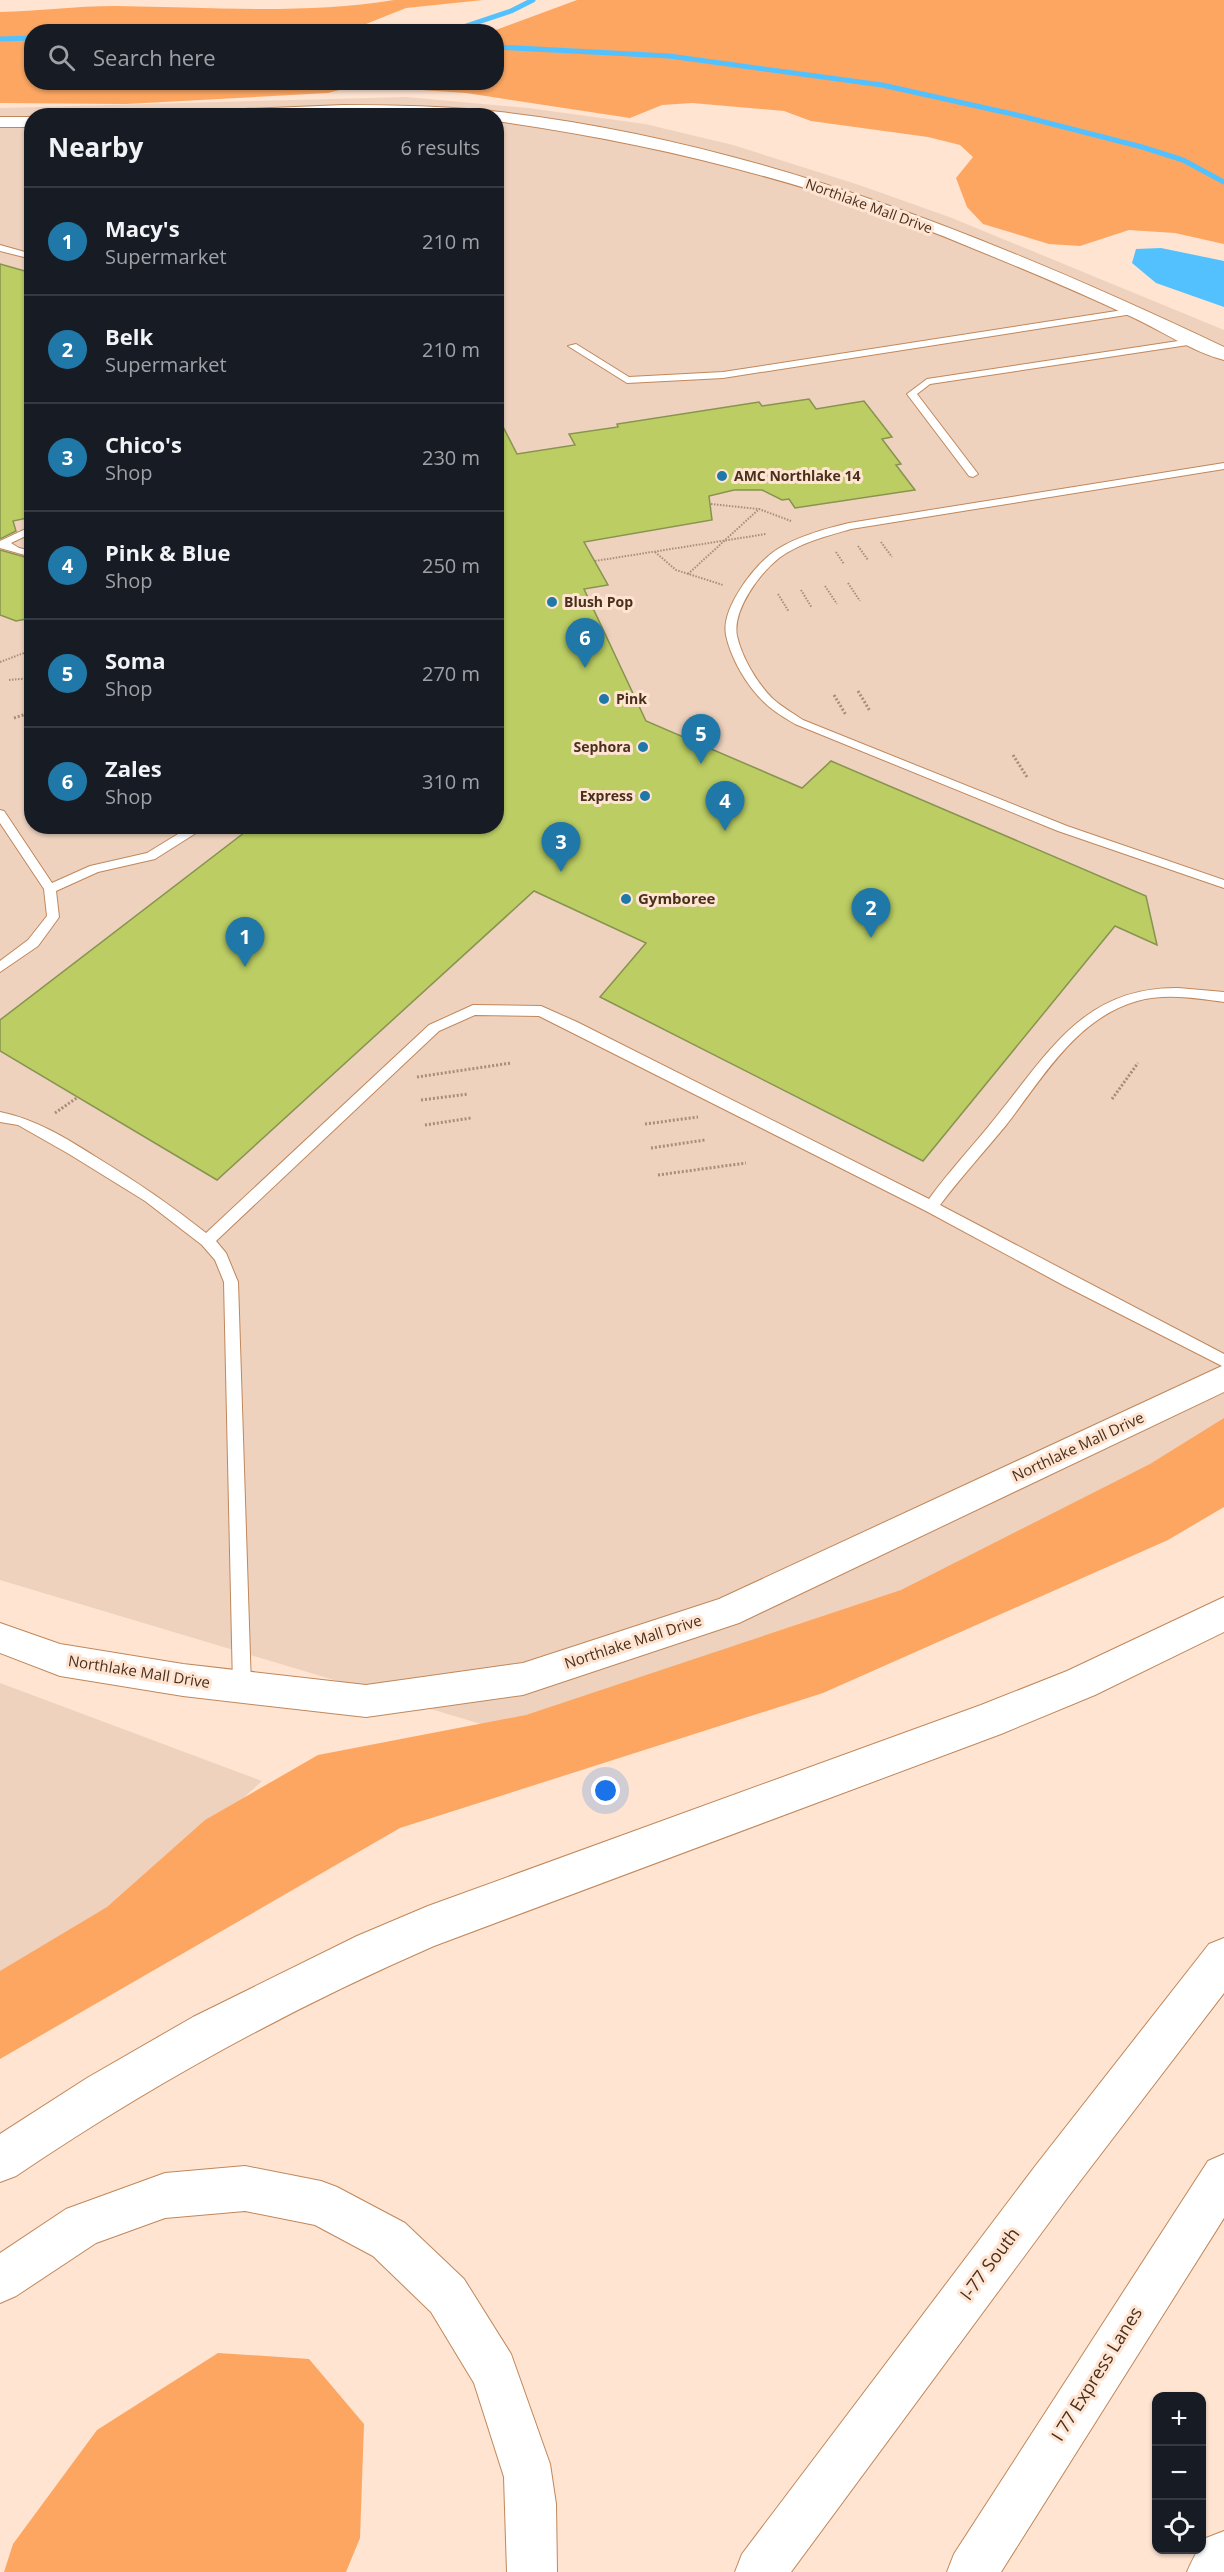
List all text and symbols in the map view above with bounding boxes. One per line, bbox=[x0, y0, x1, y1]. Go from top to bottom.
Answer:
search box bbox=[24, 24, 504, 90]
icon: search bbox=[45, 41, 78, 74]
text: Search here bbox=[93, 42, 216, 72]
text: Nearby bbox=[48, 129, 143, 165]
text: 6 results bbox=[400, 134, 480, 161]
street label: Northlake Mall Drive bbox=[803, 174, 935, 237]
text: Macy's bbox=[105, 213, 180, 243]
text: 1 bbox=[62, 228, 73, 255]
text: 210 m bbox=[422, 228, 480, 255]
text: Supermarket bbox=[105, 243, 227, 270]
text: Belk bbox=[105, 321, 153, 351]
text: 2 bbox=[62, 336, 73, 363]
text: 210 m bbox=[422, 336, 480, 363]
text: Supermarket bbox=[105, 351, 227, 378]
text: Chico's bbox=[105, 429, 182, 459]
text: 3 bbox=[62, 444, 73, 471]
text: 230 m bbox=[422, 444, 480, 471]
text: Shop bbox=[105, 459, 153, 486]
place label: AMC Northlake 14 bbox=[734, 466, 860, 485]
marker: AMC Northlake 14 bbox=[715, 469, 729, 483]
text: Pink & Blue bbox=[105, 537, 231, 567]
text: 4 bbox=[62, 552, 73, 579]
text: 250 m bbox=[422, 552, 480, 579]
text: Shop bbox=[105, 567, 153, 594]
place label: Blush Pop bbox=[564, 592, 633, 611]
marker: Blush Pop bbox=[545, 595, 559, 609]
pin: 6 bbox=[566, 618, 604, 668]
text: Soma bbox=[105, 645, 166, 675]
text: 5 bbox=[62, 660, 73, 687]
text: 270 m bbox=[422, 660, 480, 687]
text: Shop bbox=[105, 675, 153, 702]
place label: Pink bbox=[616, 689, 647, 708]
marker: Pink bbox=[597, 692, 611, 706]
pin: 5 bbox=[682, 714, 720, 764]
place label: Sephora bbox=[573, 737, 631, 756]
marker: Sephora bbox=[636, 740, 650, 754]
text: Zales bbox=[105, 753, 162, 783]
text: 6 bbox=[62, 768, 73, 795]
text: 310 m bbox=[422, 768, 480, 795]
pin: 4 bbox=[706, 782, 744, 831]
text: Shop bbox=[105, 783, 153, 810]
place label: Express bbox=[580, 786, 633, 805]
marker: Express bbox=[638, 789, 652, 803]
pin: 3 bbox=[542, 822, 580, 872]
place label: Gymboree bbox=[638, 888, 716, 908]
pin: 2 bbox=[852, 888, 890, 938]
marker: Gymboree bbox=[619, 892, 633, 906]
pin: 1 bbox=[226, 918, 264, 967]
street label: Northlake Mall Drive bbox=[1008, 1407, 1147, 1485]
street label: Northlake Mall Drive bbox=[561, 1609, 704, 1673]
street label: Northlake Mall Drive bbox=[67, 1650, 212, 1692]
your location bbox=[591, 1776, 620, 1805]
street label: I-77 South bbox=[954, 2222, 1024, 2305]
street label: I 77 Express Lanes bbox=[1045, 2302, 1147, 2445]
map controls bbox=[1152, 2392, 1206, 2554]
button: + bbox=[1152, 2392, 1206, 2446]
button: − bbox=[1152, 2446, 1206, 2500]
button: locate bbox=[1152, 2500, 1206, 2554]

